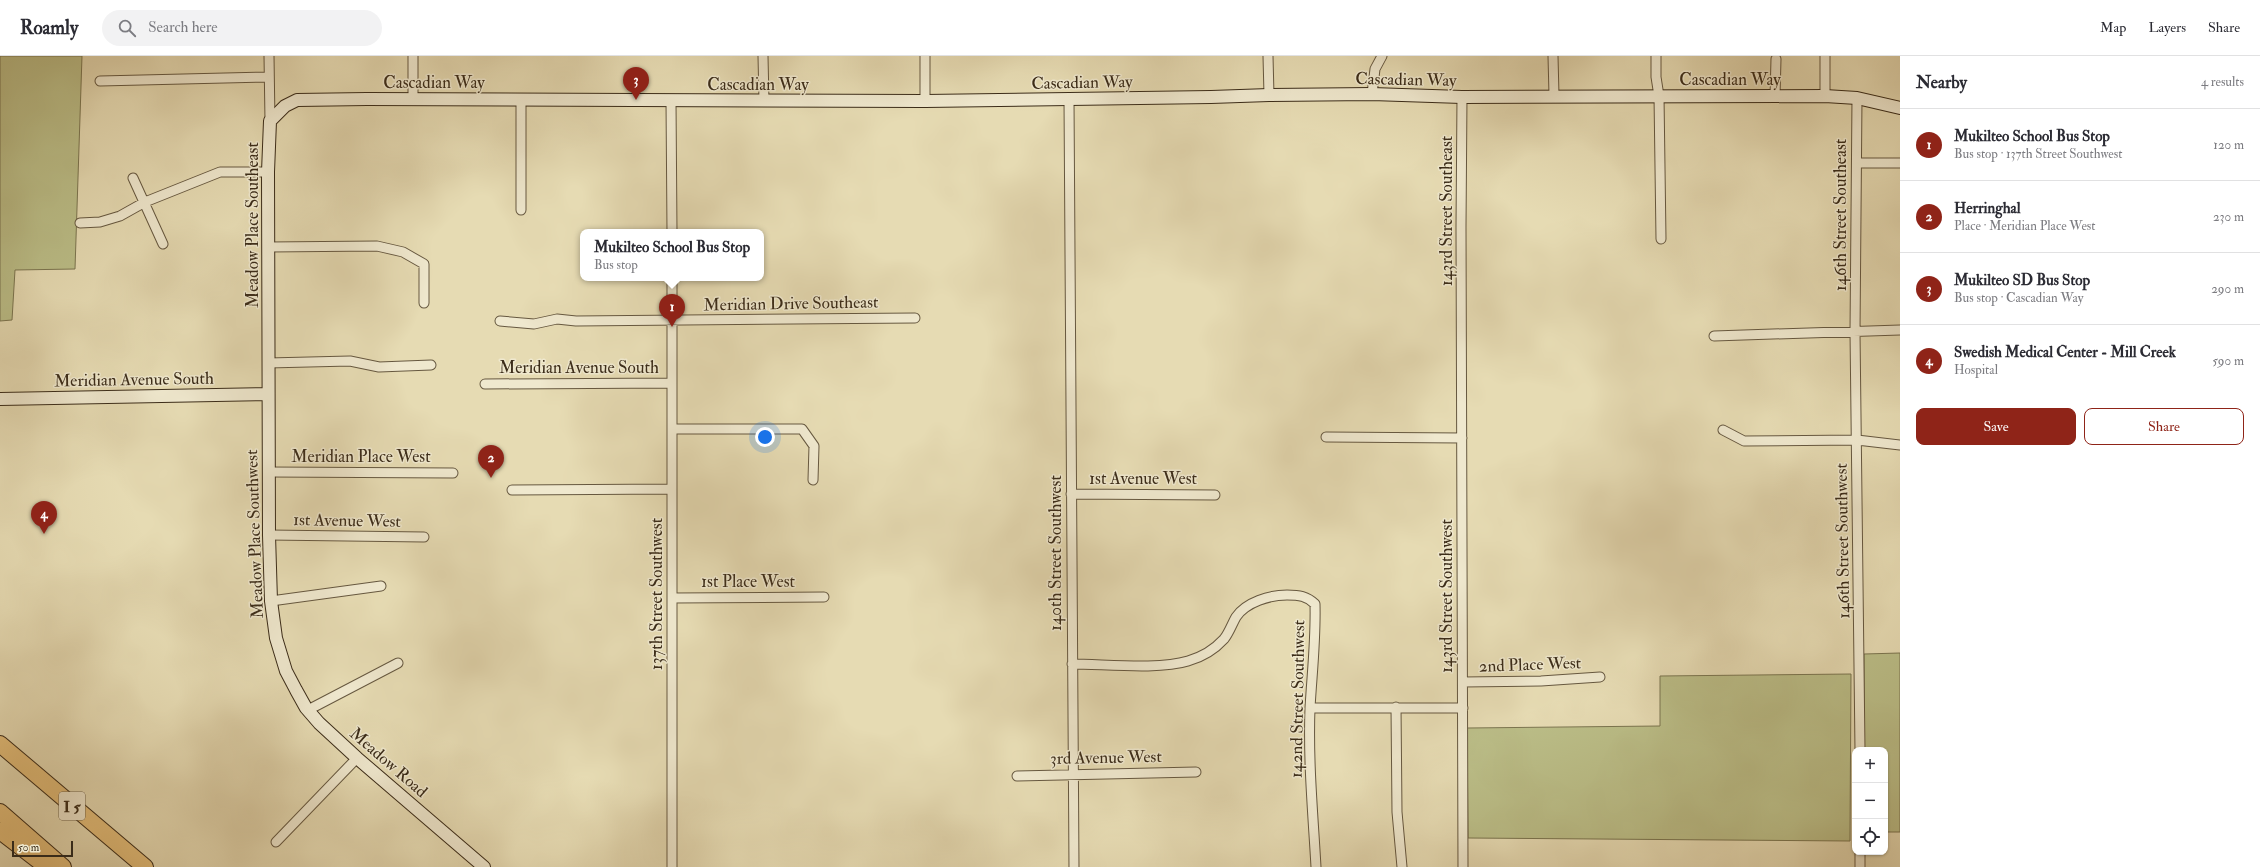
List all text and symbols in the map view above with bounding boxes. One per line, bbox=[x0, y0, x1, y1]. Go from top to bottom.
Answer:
search box bbox=[102, 10, 382, 46]
text: Roamly bbox=[20, 16, 78, 40]
icon: search bbox=[116, 17, 138, 39]
text: Search here bbox=[148, 18, 218, 37]
text: Map bbox=[2100, 19, 2126, 36]
text: Layers bbox=[2148, 19, 2186, 36]
text: Share bbox=[2208, 19, 2240, 36]
pin: 3 bbox=[623, 67, 649, 100]
street label: Cascadian Way bbox=[1355, 68, 1457, 92]
street label: Cascadian Way bbox=[1679, 69, 1781, 91]
street label: Cascadian Way bbox=[1031, 71, 1133, 95]
street label: Cascadian Way bbox=[383, 72, 485, 94]
text: Nearby bbox=[1916, 72, 1967, 93]
street label: Cascadian Way bbox=[707, 74, 809, 96]
text: 4 results bbox=[2201, 74, 2244, 90]
text: Mukilteo School Bus Stop bbox=[1954, 127, 2110, 146]
street label: 143rd Street Southeast bbox=[1436, 135, 1457, 286]
text: 1 bbox=[1927, 137, 1931, 153]
text: 120 m bbox=[2213, 137, 2244, 153]
street label: 146th Street Southeast bbox=[1830, 138, 1851, 291]
street label: Meadow Place Southeast bbox=[242, 142, 263, 308]
text: Bus stop · 137th Street Southwest bbox=[1954, 146, 2122, 162]
text: Herringhal bbox=[1954, 199, 2021, 218]
text: 2 bbox=[1926, 209, 1932, 225]
text: 230 m bbox=[2213, 209, 2244, 225]
text: Place · Meridian Place West bbox=[1954, 218, 2096, 234]
popup bbox=[580, 229, 764, 281]
text: Mukilteo School Bus Stop bbox=[594, 238, 750, 257]
text: Bus stop bbox=[594, 257, 638, 273]
text: Mukilteo SD Bus Stop bbox=[1954, 271, 2090, 290]
text: 3 bbox=[1927, 281, 1932, 297]
text: 290 m bbox=[2211, 281, 2244, 297]
text: Bus stop · Cascadian Way bbox=[1954, 290, 2083, 306]
street label: Meridian Drive Southeast bbox=[703, 291, 879, 316]
pin: 1 bbox=[659, 294, 685, 327]
text: Swedish Medical Center - Mill Creek bbox=[1954, 343, 2176, 362]
text: 4 bbox=[1925, 353, 1933, 369]
text: 590 m bbox=[2212, 353, 2244, 369]
street label: Meridian Avenue South bbox=[499, 357, 659, 378]
text: Hospital bbox=[1954, 362, 1998, 378]
street label: Meridian Avenue South bbox=[54, 368, 214, 391]
button: Save bbox=[1916, 408, 2076, 445]
button: Share bbox=[2084, 408, 2244, 445]
your location bbox=[755, 427, 775, 447]
pin: 2 bbox=[478, 445, 504, 478]
street label: Meridian Place West bbox=[291, 446, 431, 467]
street label: Meadow Place Southwest bbox=[241, 449, 268, 619]
street label: 146th Street Southwest bbox=[1831, 462, 1854, 619]
street label: 1st Avenue West bbox=[1089, 468, 1197, 489]
street label: 140th Street Southwest bbox=[1045, 475, 1066, 631]
pin: 4 bbox=[31, 501, 57, 534]
street label: 1st Avenue West bbox=[293, 509, 402, 532]
street label: 137th Street Southwest bbox=[646, 517, 667, 670]
street label: 143rd Street Southwest bbox=[1436, 519, 1457, 673]
street label: 1st Place West bbox=[701, 571, 796, 592]
street label: 142nd Street Southwest bbox=[1286, 619, 1309, 778]
street label: 2nd Place West bbox=[1479, 652, 1582, 677]
street label: Meadow Road bbox=[345, 723, 432, 802]
street label: 3rd Avenue West bbox=[1050, 746, 1163, 769]
map controls bbox=[1852, 747, 1888, 855]
button: + bbox=[1852, 747, 1888, 783]
button: − bbox=[1852, 783, 1888, 819]
road number: I 5 bbox=[59, 792, 85, 820]
button: locate bbox=[1852, 819, 1888, 855]
scale bar bbox=[12, 839, 73, 858]
text: 50 m bbox=[18, 841, 39, 854]

